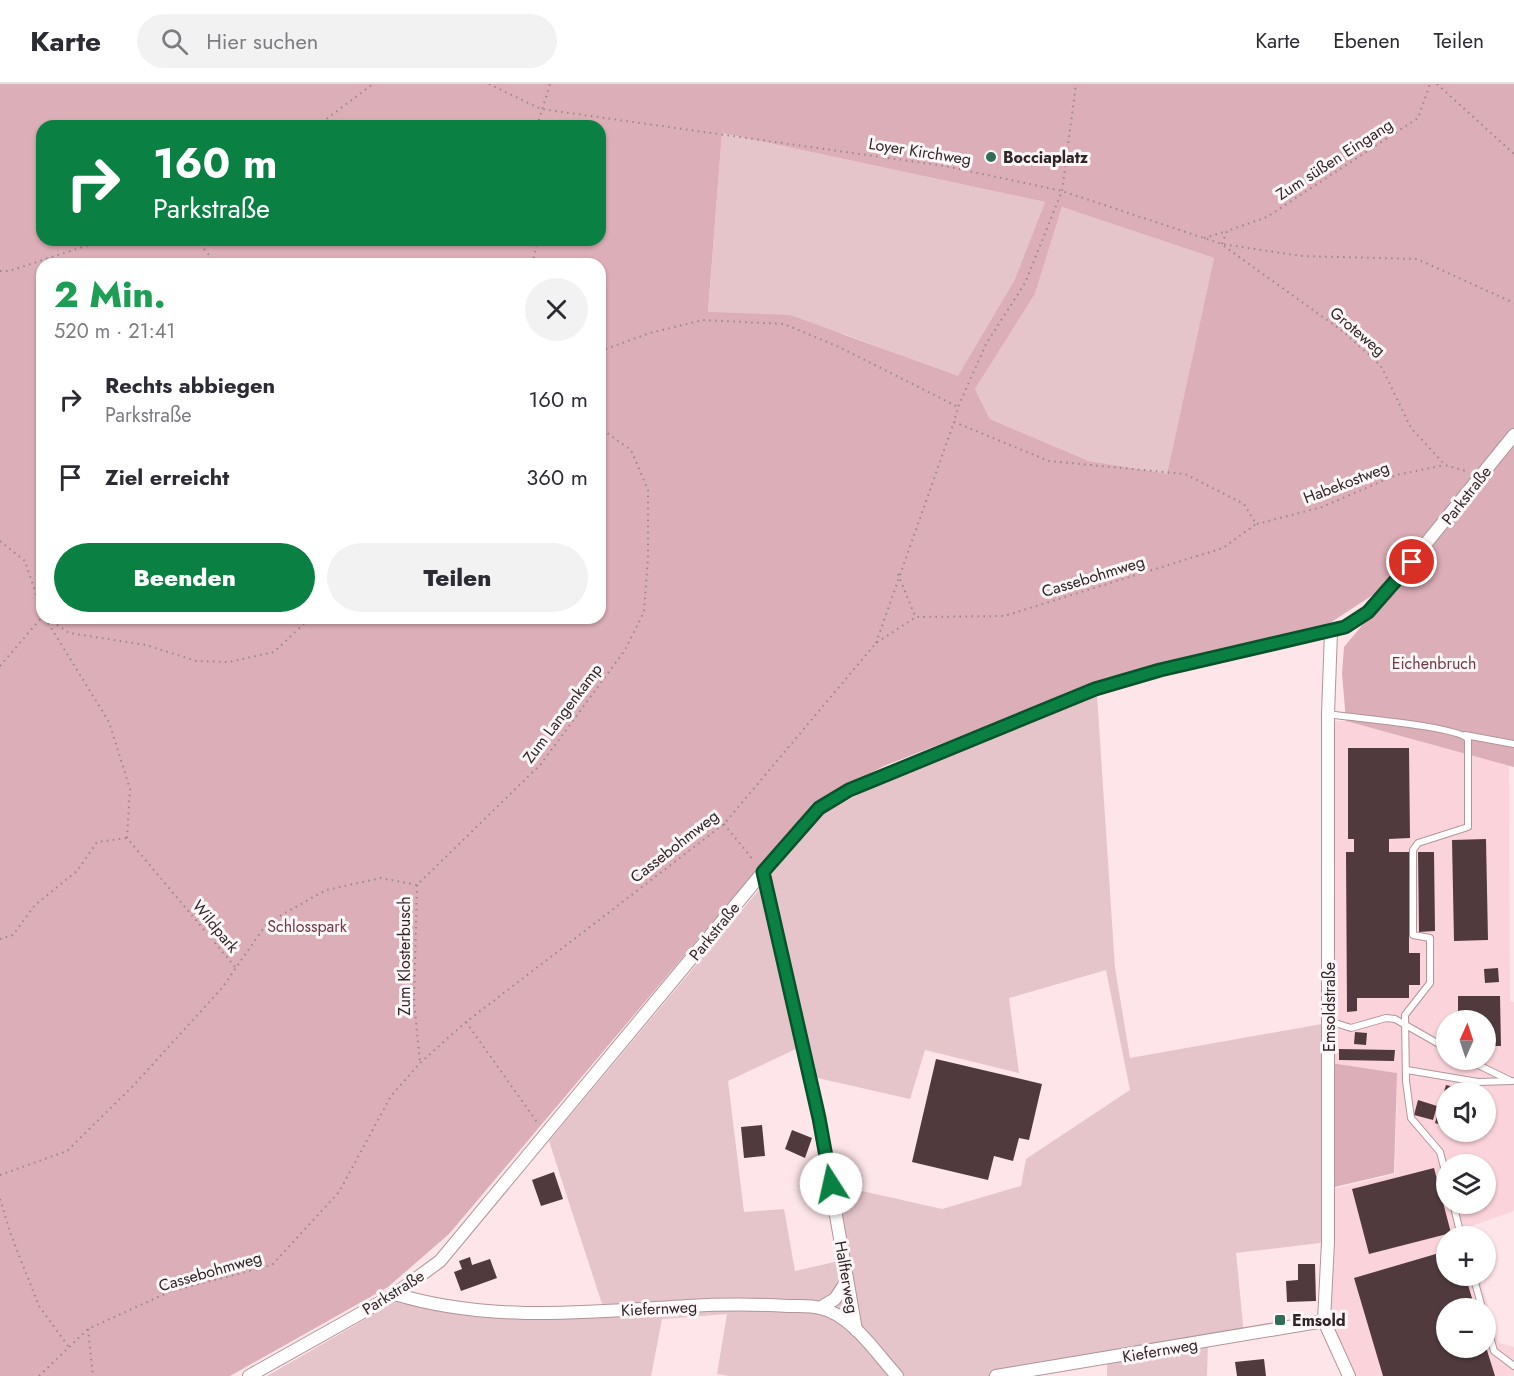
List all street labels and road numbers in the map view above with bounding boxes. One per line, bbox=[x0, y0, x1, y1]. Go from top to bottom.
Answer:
street label: Zum süßen Eingang bbox=[1271, 113, 1397, 206]
street label: Loyer Kirchweg bbox=[867, 132, 973, 171]
street label: Groteweg bbox=[1325, 301, 1390, 361]
street label: Habekostweg bbox=[1300, 456, 1392, 509]
street label: Parkstraße bbox=[1436, 461, 1497, 530]
street label: Cassebohmweg bbox=[1039, 550, 1147, 603]
street label: Zum Langenkamp bbox=[517, 659, 607, 768]
street label: Cassebohmweg bbox=[625, 805, 723, 888]
street label: Wildpark bbox=[187, 895, 245, 958]
street label: Zum Klosterbusch bbox=[393, 896, 416, 1016]
street label: Parkstraße bbox=[684, 897, 745, 965]
street label: Emsoldstraße bbox=[1318, 962, 1341, 1052]
street label: Halfterweg bbox=[829, 1239, 864, 1315]
street label: Cassebohmweg bbox=[156, 1246, 264, 1297]
street label: Parkstraße bbox=[358, 1264, 429, 1321]
street label: Kiefernweg bbox=[620, 1295, 698, 1322]
street label: Kiefernweg bbox=[1121, 1333, 1200, 1368]

